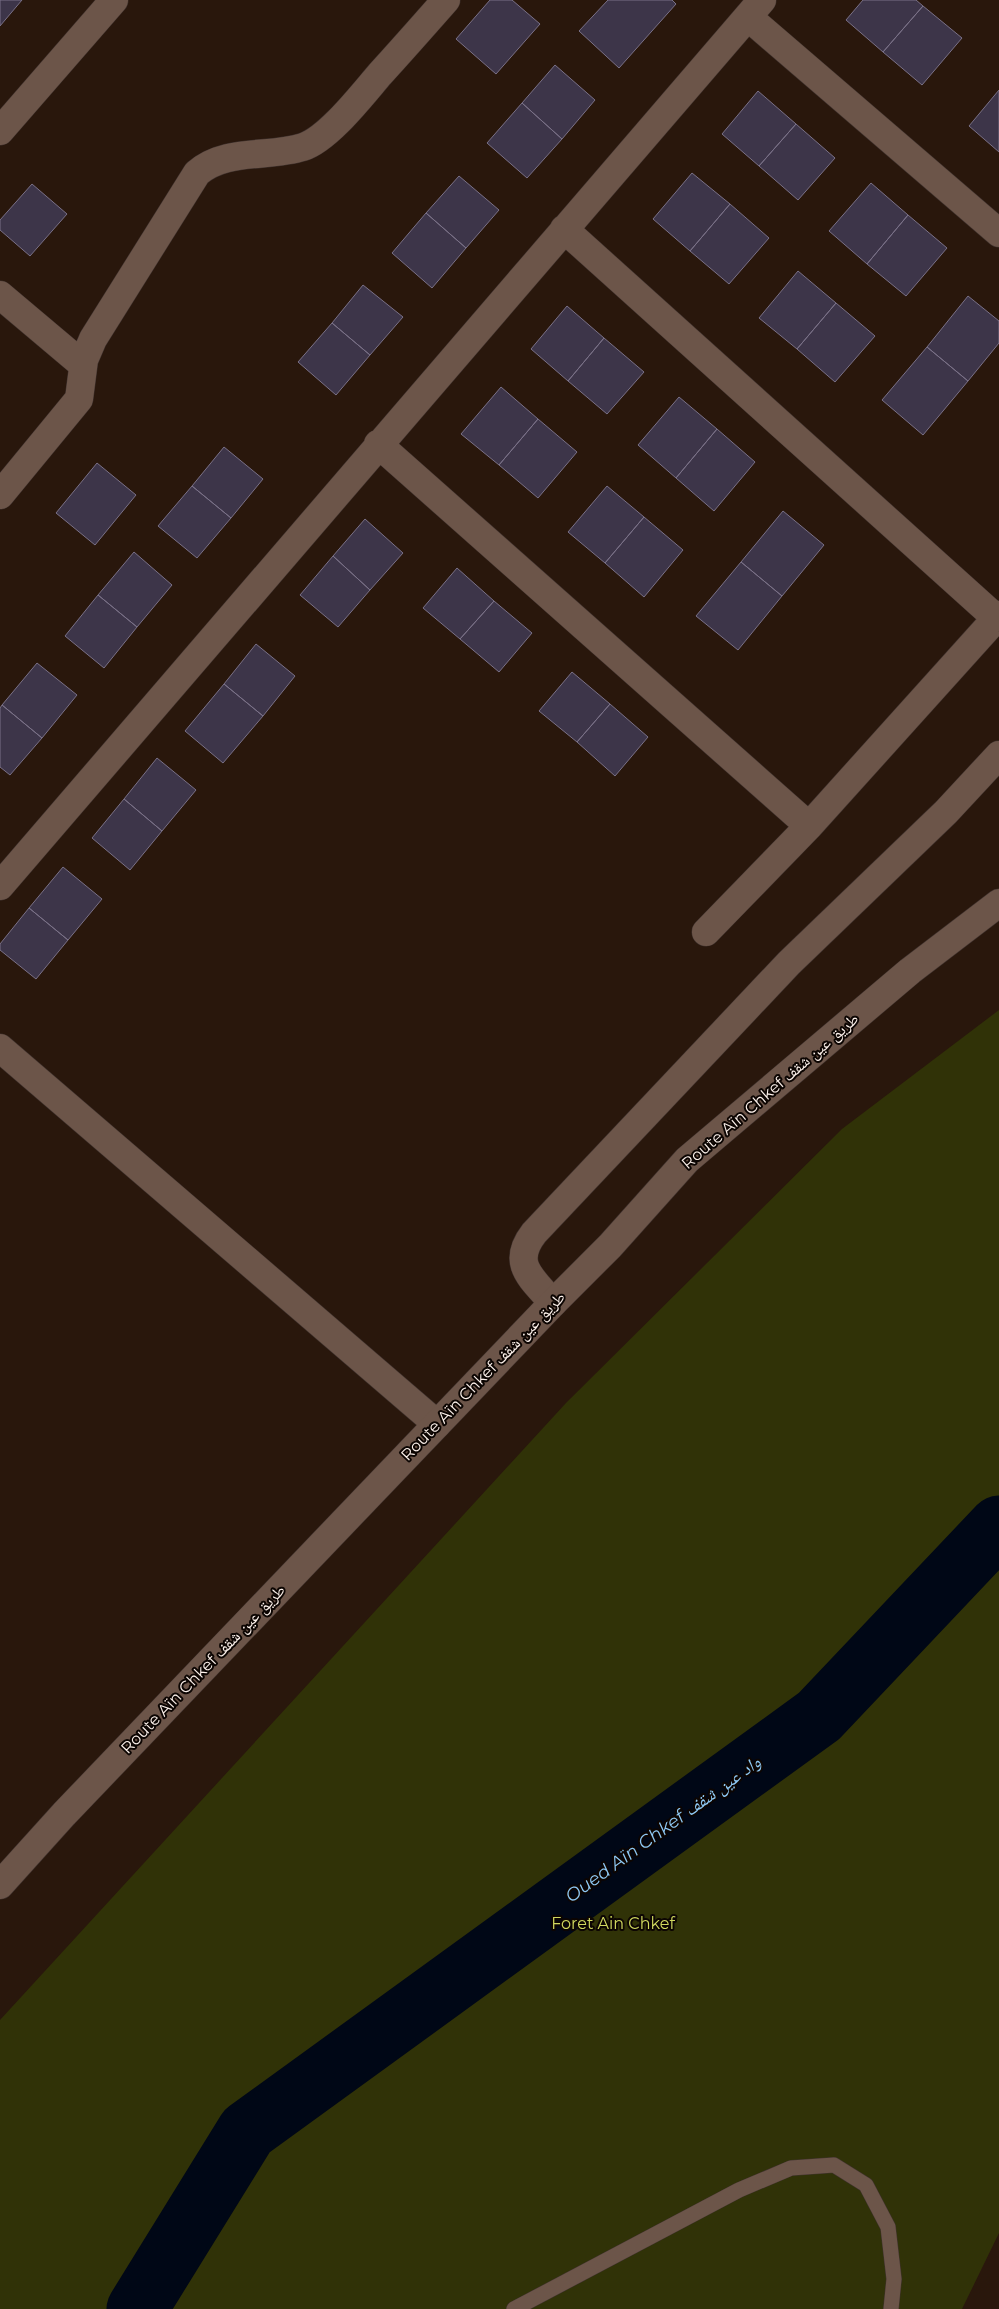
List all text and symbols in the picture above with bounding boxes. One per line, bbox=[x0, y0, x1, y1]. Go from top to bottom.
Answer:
street label: Route Aïn Chkef طريق عين شقف bbox=[678, 1009, 863, 1174]
street label: Route Aïn Chkef طريق عين شقف bbox=[397, 1287, 570, 1465]
street label: Route Aïn Chkef طريق عين شقف bbox=[117, 1580, 290, 1758]
water label: Oued Aïn Chkef واد عين شقف bbox=[561, 1750, 765, 1907]
park label: Foret Ain Chkef bbox=[551, 1914, 675, 1933]

